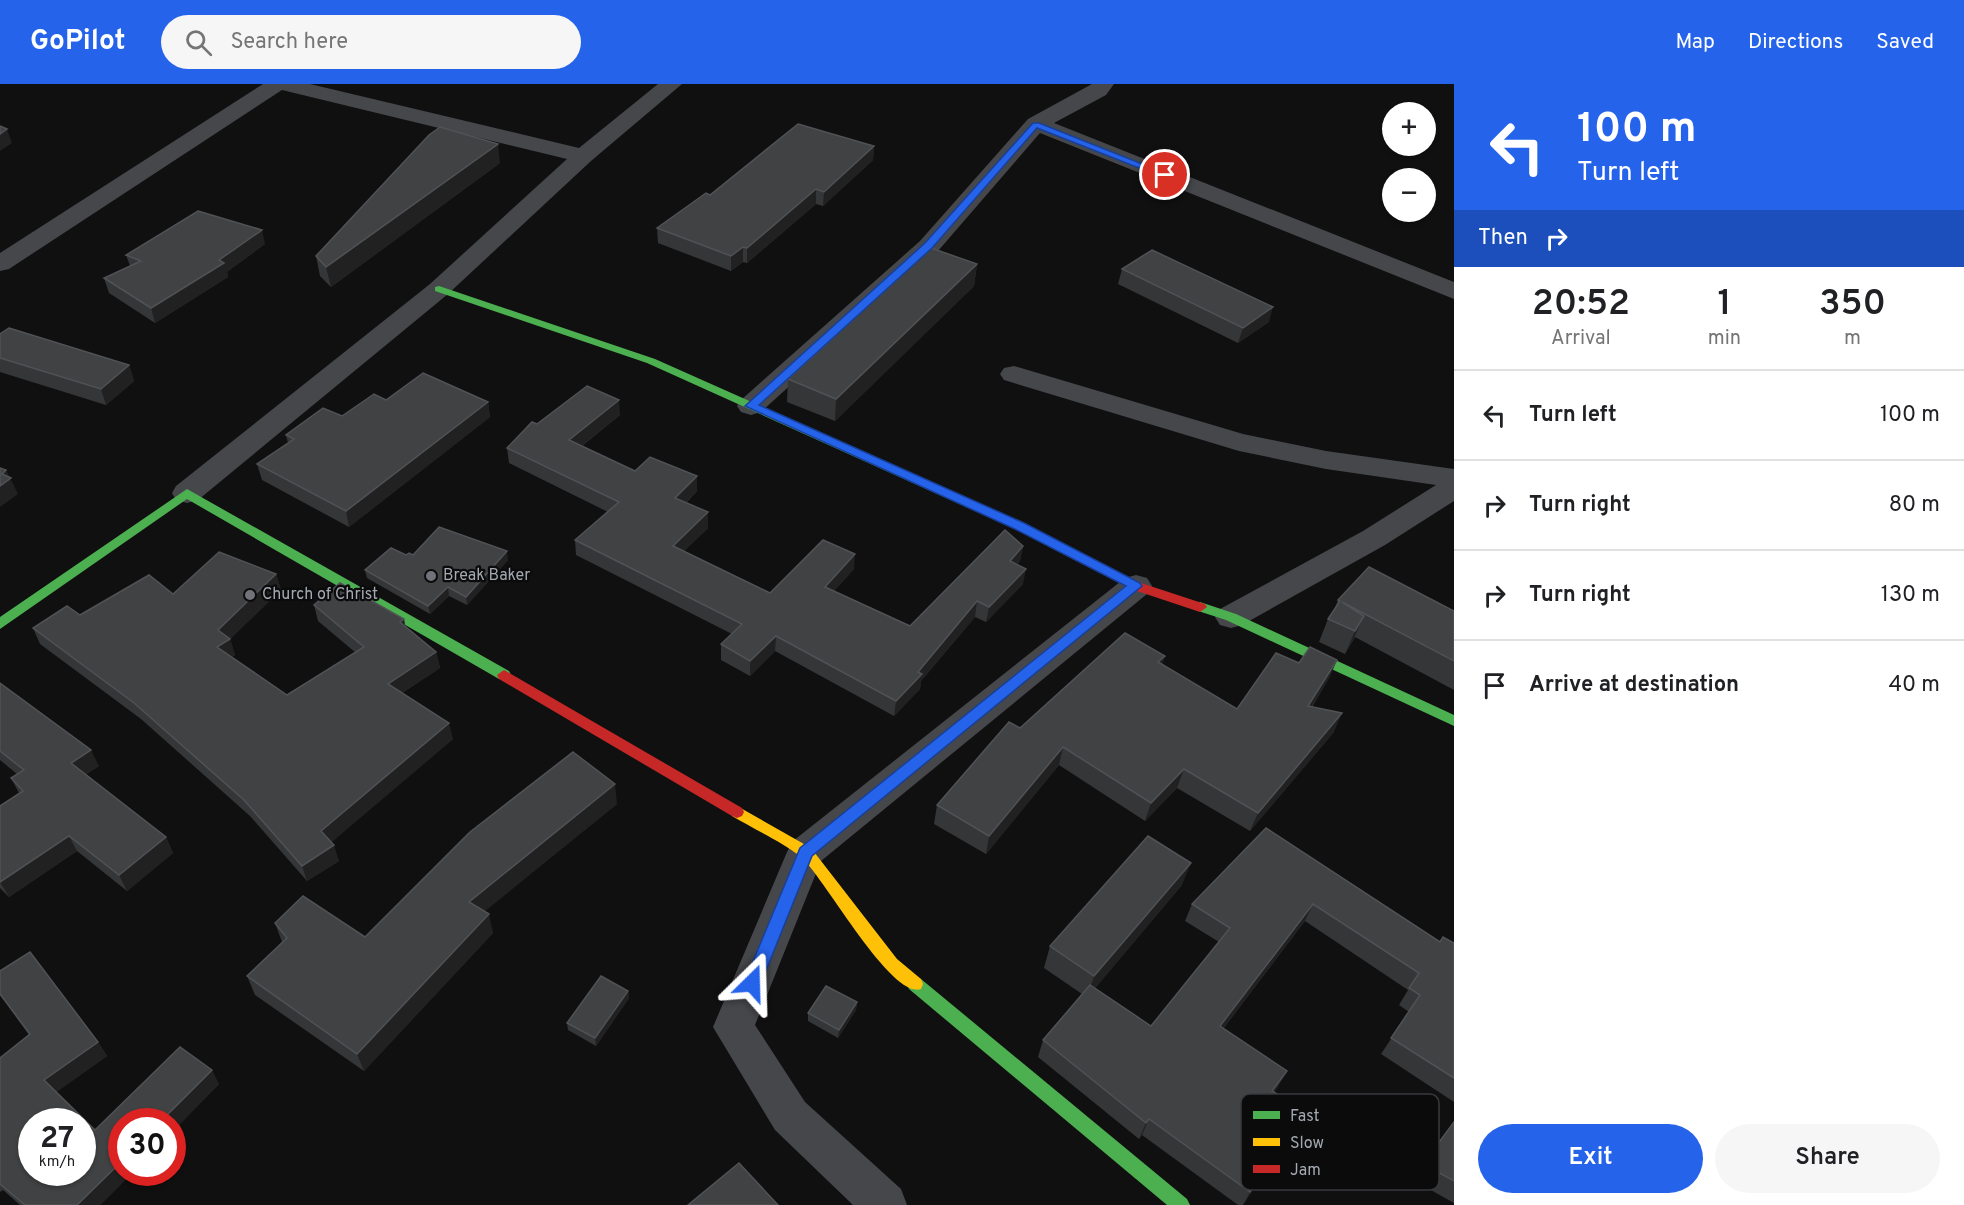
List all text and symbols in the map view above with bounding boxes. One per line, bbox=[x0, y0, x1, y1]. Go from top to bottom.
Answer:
search box bbox=[161, 15, 581, 69]
text: GoPilot bbox=[30, 24, 125, 60]
icon: search bbox=[182, 26, 215, 59]
text: Search here bbox=[230, 29, 348, 56]
text: Map bbox=[1675, 29, 1715, 56]
text: Directions bbox=[1748, 29, 1843, 56]
text: Saved bbox=[1876, 29, 1934, 56]
map controls bbox=[1382, 102, 1436, 222]
button: + bbox=[1382, 102, 1436, 156]
text: 100 m bbox=[1577, 104, 1696, 157]
icon: left bbox=[1478, 108, 1556, 186]
pin bbox=[1139, 149, 1190, 200]
text: Turn left bbox=[1577, 156, 1679, 190]
icon: arrive bbox=[1148, 158, 1181, 191]
button: − bbox=[1382, 168, 1436, 222]
icon: right bbox=[1540, 222, 1573, 255]
text: Then bbox=[1478, 225, 1528, 252]
text: 20:52 bbox=[1532, 282, 1630, 328]
text: 1 bbox=[1717, 282, 1732, 328]
text: 350 bbox=[1819, 282, 1886, 328]
text: Arrival bbox=[1551, 326, 1611, 352]
text: min bbox=[1708, 326, 1741, 352]
text: m bbox=[1844, 326, 1861, 352]
icon: left bbox=[1478, 399, 1511, 432]
text: Turn left bbox=[1529, 402, 1617, 429]
text: 100 m bbox=[1880, 402, 1940, 429]
icon: right bbox=[1478, 489, 1511, 522]
text: Turn right bbox=[1529, 492, 1631, 519]
text: 80 m bbox=[1889, 492, 1940, 519]
place label: Break Baker bbox=[443, 566, 531, 586]
marker: Break Baker bbox=[424, 569, 438, 583]
icon: right bbox=[1478, 579, 1511, 612]
text: Turn right bbox=[1529, 582, 1631, 609]
text: 130 m bbox=[1881, 582, 1940, 609]
place label: Church of Christ bbox=[262, 585, 378, 605]
marker: Church of Christ bbox=[243, 588, 257, 602]
icon: arrive bbox=[1478, 669, 1511, 702]
text: Arrive at destination bbox=[1529, 672, 1739, 699]
text: 40 m bbox=[1888, 672, 1940, 699]
position arrow bbox=[720, 951, 784, 1015]
legend bbox=[1241, 1094, 1439, 1190]
text: Fast bbox=[1290, 1107, 1320, 1127]
speed limit sign: 30 bbox=[108, 1108, 186, 1186]
text: 27 bbox=[40, 1121, 74, 1158]
button: Exit bbox=[1478, 1124, 1703, 1193]
button: Share bbox=[1715, 1124, 1940, 1193]
text: Slow bbox=[1290, 1134, 1324, 1154]
text: km/h bbox=[39, 1153, 75, 1172]
text: Jam bbox=[1290, 1161, 1321, 1181]

